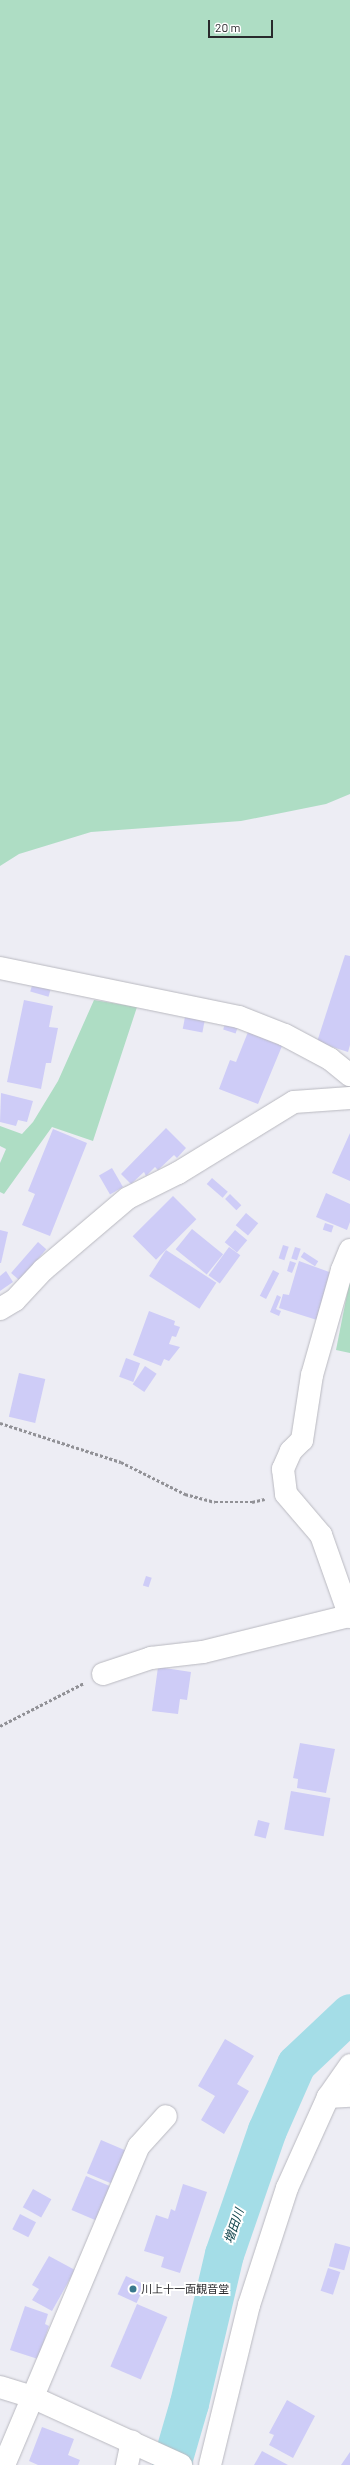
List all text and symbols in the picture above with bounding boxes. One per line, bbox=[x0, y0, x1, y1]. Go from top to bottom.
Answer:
scale bar bbox=[210, 12, 275, 38]
text: 20 m bbox=[215, 20, 241, 34]
water label: 増田川 bbox=[221, 2207, 247, 2245]
place label: 川上十一面観音堂 bbox=[141, 2282, 229, 2296]
marker: 川上十一面観音堂 bbox=[128, 2284, 138, 2294]

